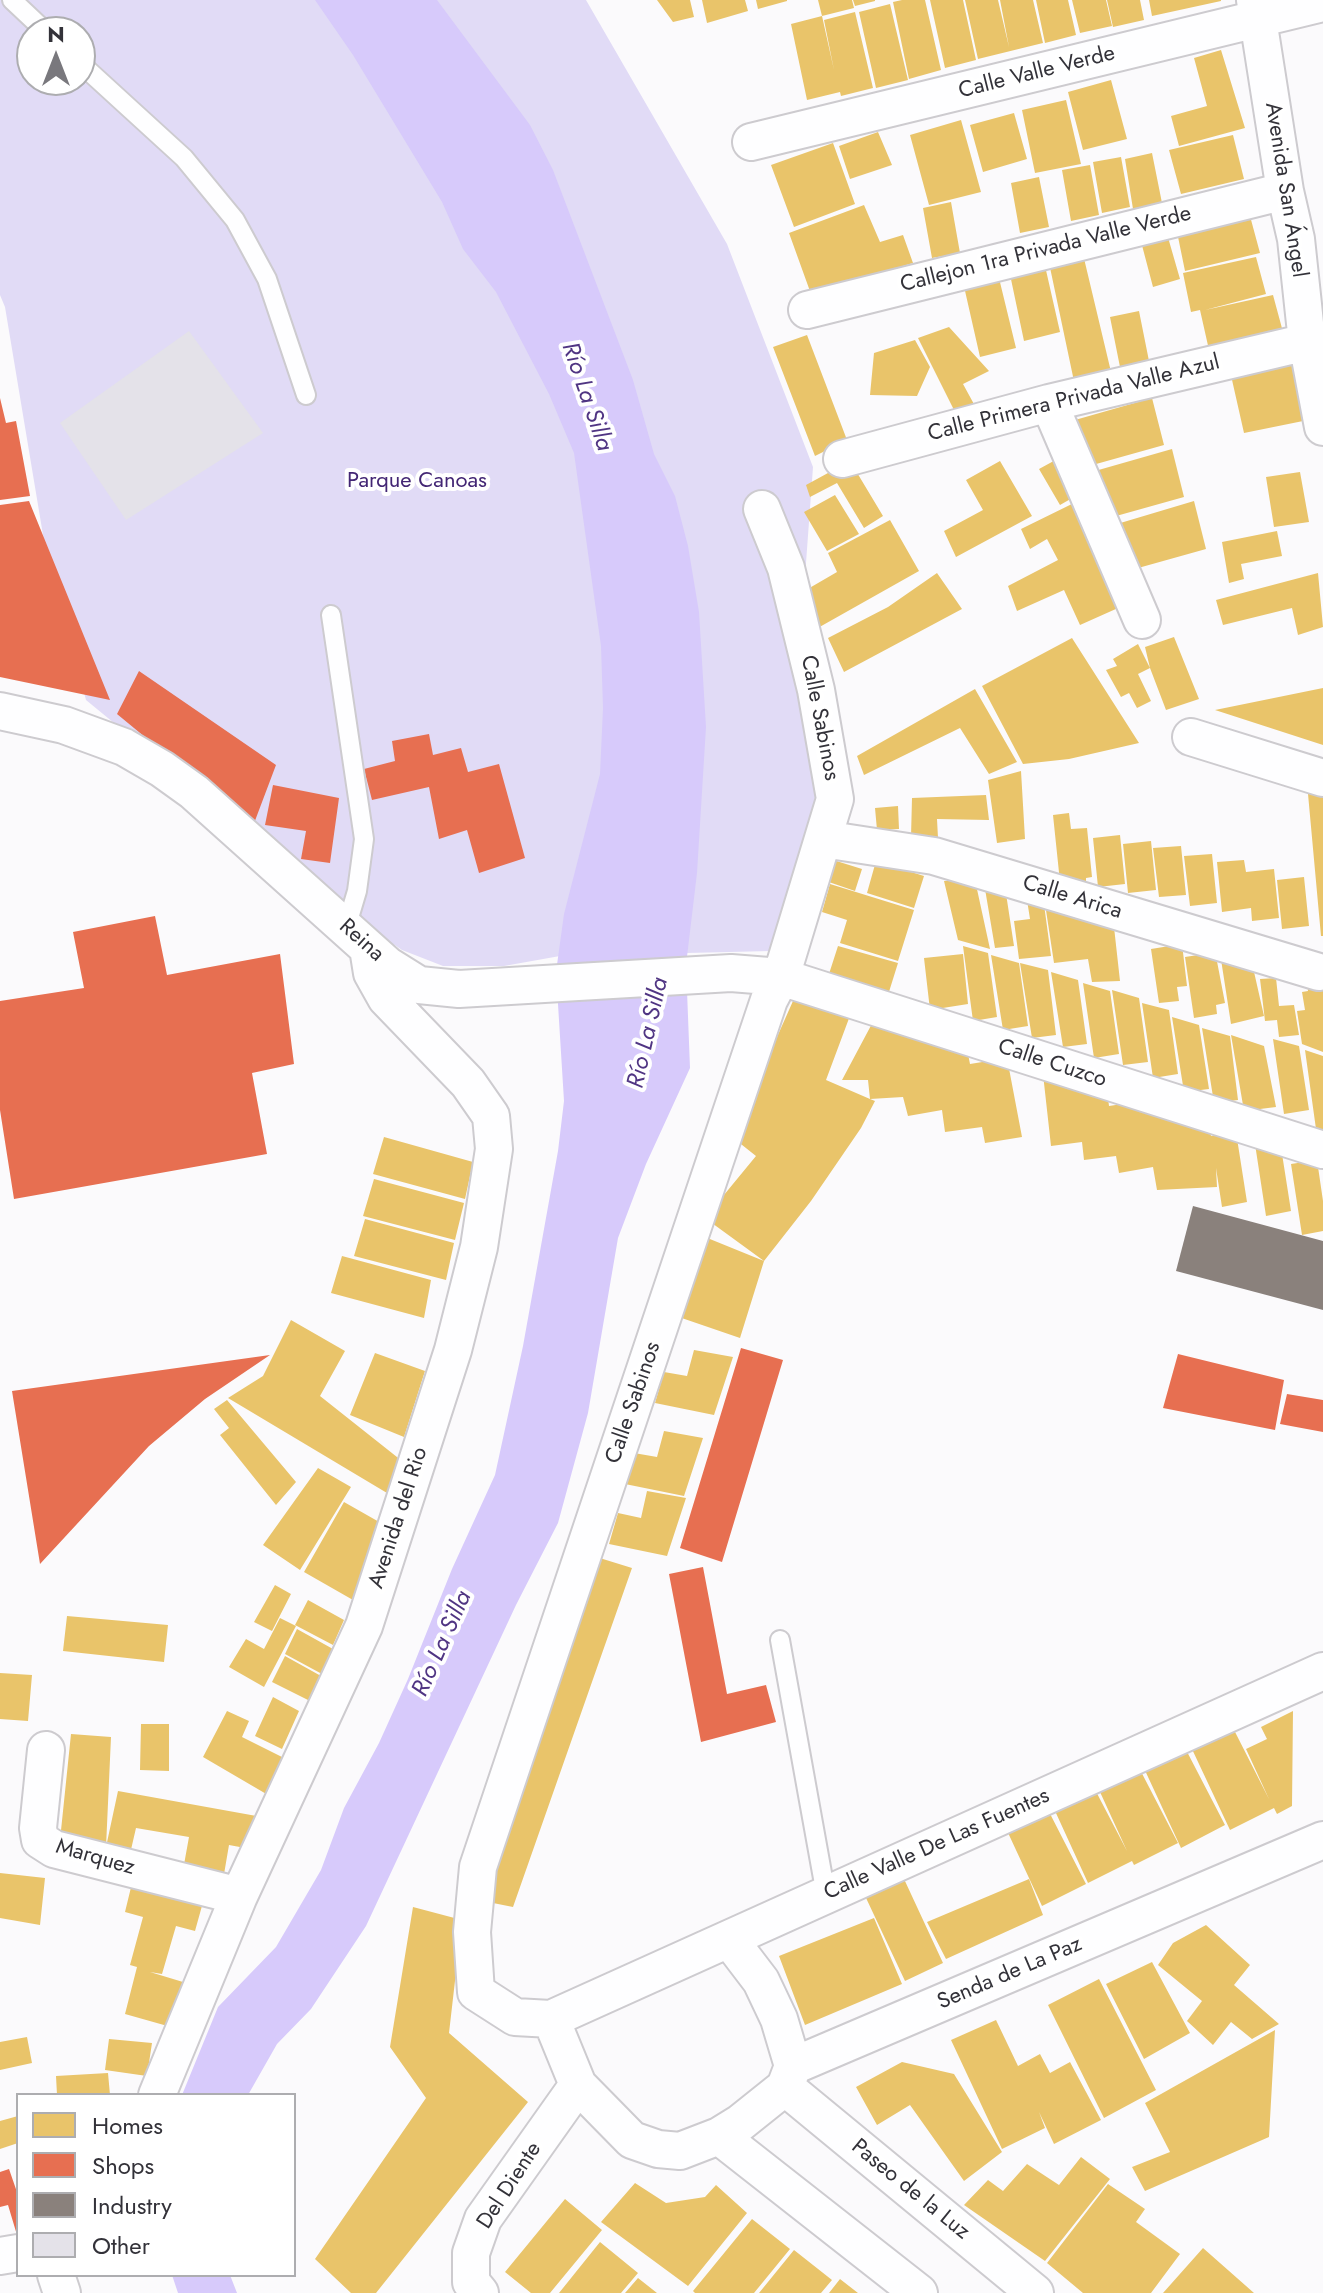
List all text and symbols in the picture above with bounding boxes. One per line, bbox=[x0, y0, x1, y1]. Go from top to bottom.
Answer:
north arrow bbox=[16, 16, 96, 96]
text: N bbox=[47, 18, 65, 50]
street label: Calle Valle Verde bbox=[956, 41, 1118, 105]
street label: Avenida San Ángel bbox=[1258, 101, 1312, 279]
street label: Callejon 1ra Privada Valle Verde bbox=[898, 201, 1194, 299]
water label: Río La Silla bbox=[554, 339, 618, 455]
street label: Calle Primera Privada Valle Azul bbox=[925, 350, 1223, 448]
park label: Parque Canoas bbox=[347, 469, 487, 495]
street label: Calle Sabinos bbox=[794, 653, 844, 783]
street label: Calle Arica bbox=[1019, 870, 1125, 926]
street label: Reina bbox=[333, 914, 389, 968]
water label: Río La Silla bbox=[622, 975, 676, 1091]
street label: Calle Cuzco bbox=[994, 1034, 1110, 1094]
street label: Calle Sabinos bbox=[601, 1339, 667, 1467]
street label: Avenida del Rio bbox=[364, 1444, 434, 1592]
water label: Río La Silla bbox=[407, 1587, 479, 1701]
street label: Calle Valle De Las Fuentes bbox=[820, 1783, 1054, 1907]
street label: Marquez bbox=[53, 1834, 137, 1882]
street label: Senda de La Paz bbox=[934, 1932, 1086, 2016]
legend bbox=[16, 2093, 296, 2277]
text: Homes bbox=[92, 2108, 163, 2143]
street label: Paseo de la Luz bbox=[845, 2134, 975, 2246]
street label: Del Diente bbox=[472, 2138, 548, 2234]
text: Shops bbox=[92, 2148, 154, 2183]
text: Industry bbox=[92, 2188, 172, 2223]
text: Other bbox=[92, 2228, 150, 2263]

